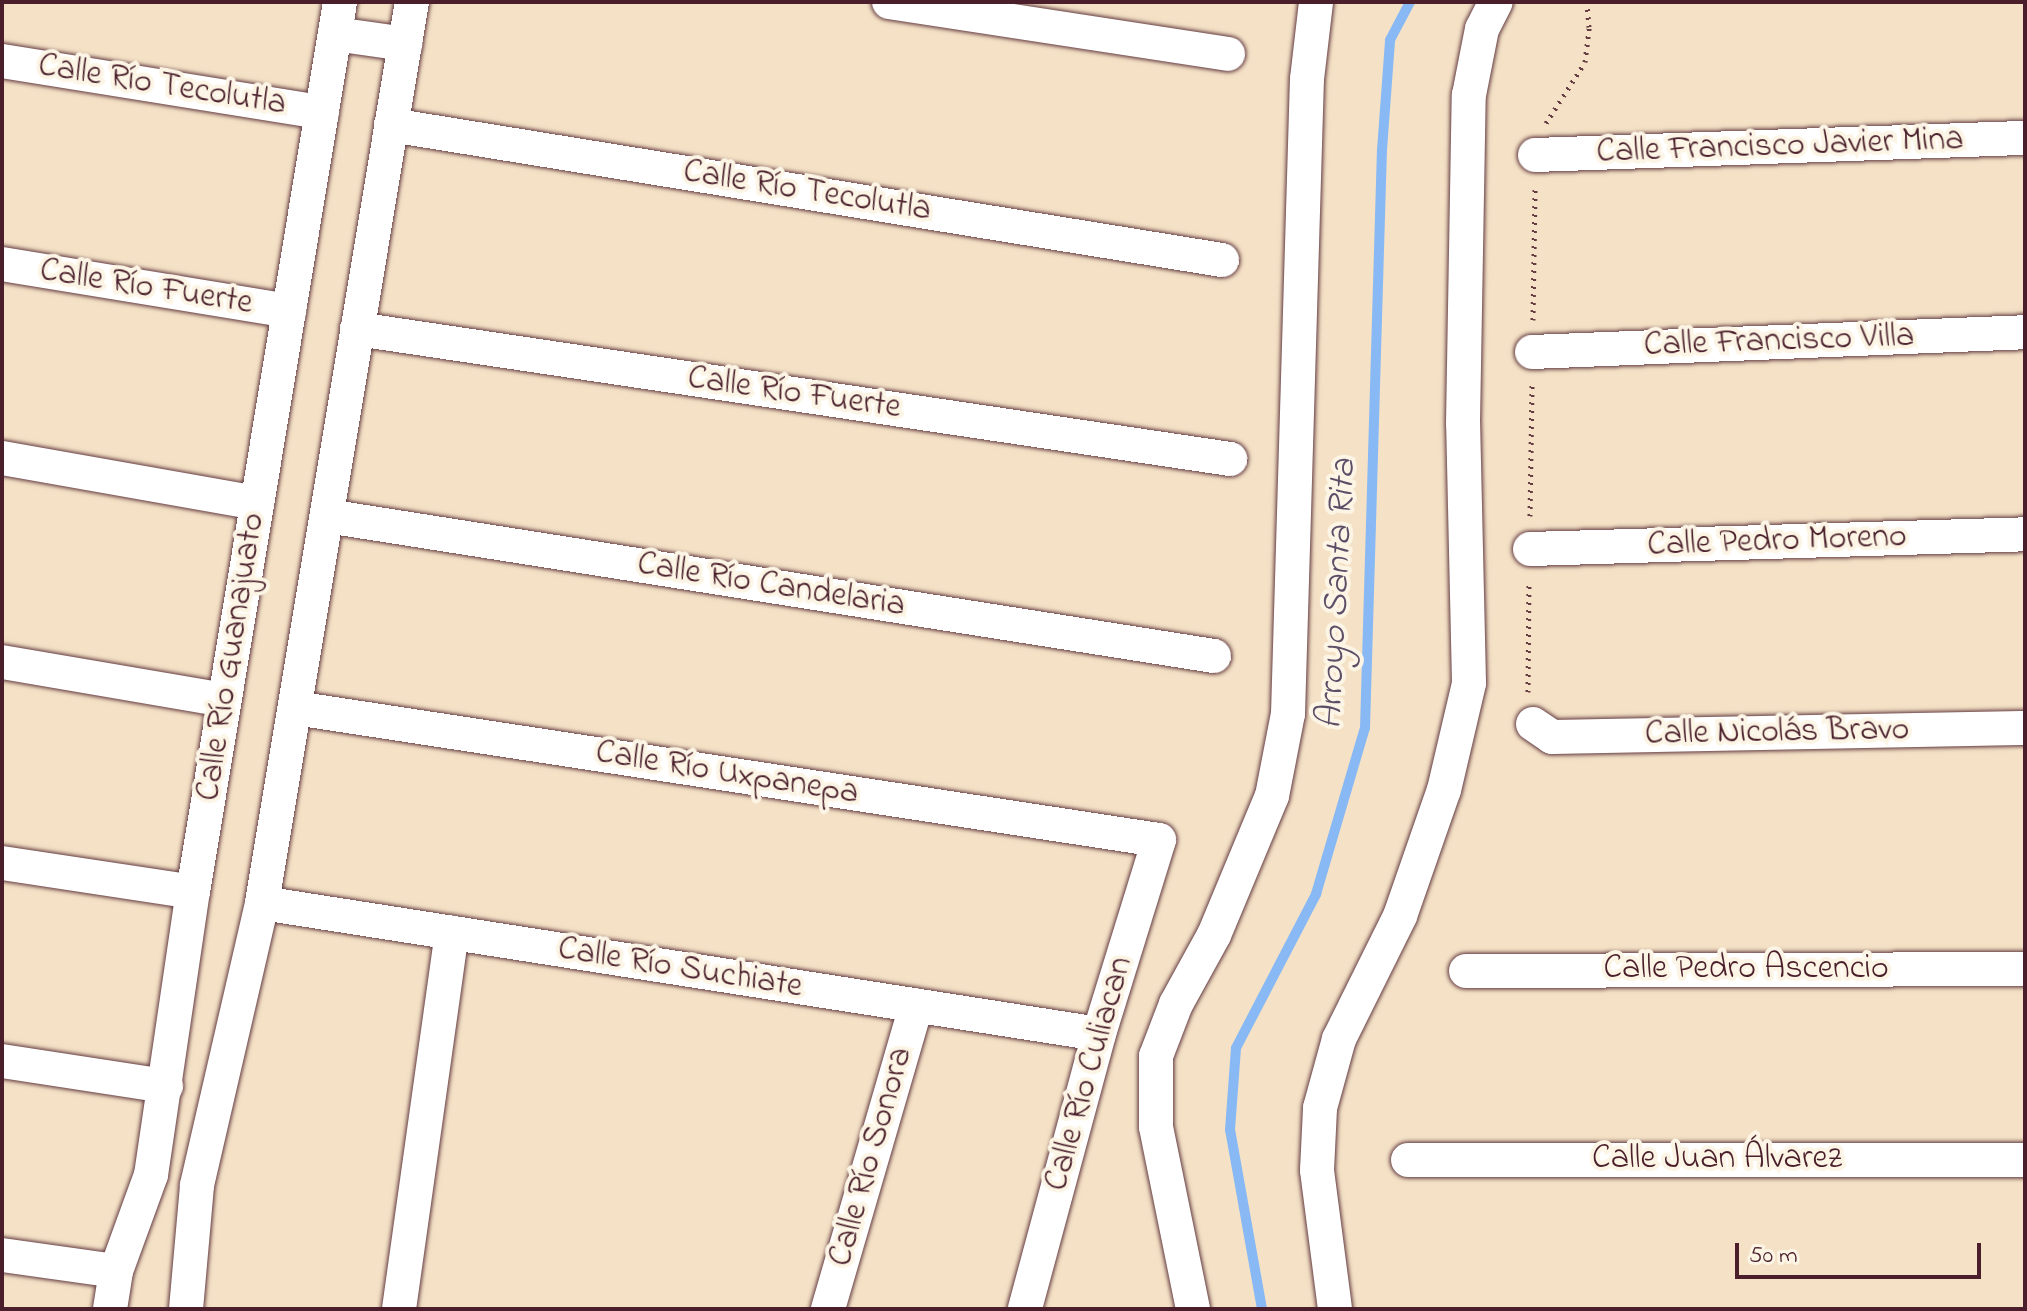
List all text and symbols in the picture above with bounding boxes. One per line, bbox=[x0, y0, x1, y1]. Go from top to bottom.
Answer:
street label: Calle Río Tecolutla bbox=[35, 46, 289, 126]
street label: Calle Francisco Javier Mina bbox=[1596, 120, 1964, 174]
street label: Calle Río Tecolutla bbox=[680, 152, 934, 232]
street label: Calle Río Fuerte bbox=[37, 251, 255, 325]
street label: Calle Francisco Villa bbox=[1643, 317, 1915, 367]
street label: Calle Río Fuerte bbox=[685, 359, 903, 429]
water label: Arroyo Santa Rita bbox=[1309, 458, 1367, 730]
street label: Calle Río Guanajuato bbox=[189, 510, 275, 804]
street label: Calle Pedro Moreno bbox=[1647, 517, 1907, 567]
street label: Calle Río Candelaria bbox=[634, 545, 908, 627]
street label: Calle Nicolás Bravo bbox=[1645, 710, 1909, 756]
street label: Calle Río Uxpanepa bbox=[593, 733, 861, 815]
street label: Calle Río Suchiate bbox=[555, 930, 805, 1008]
street label: Calle Pedro Ascencio bbox=[1603, 950, 1889, 990]
street label: Calle Río Culiacan bbox=[1037, 952, 1143, 1196]
street label: Calle Río Sonora bbox=[821, 1043, 923, 1271]
street label: Calle Juan Álvarez bbox=[1592, 1140, 1842, 1180]
scale bar bbox=[1739, 1227, 1985, 1277]
text: 50 m bbox=[1749, 1239, 1798, 1274]

